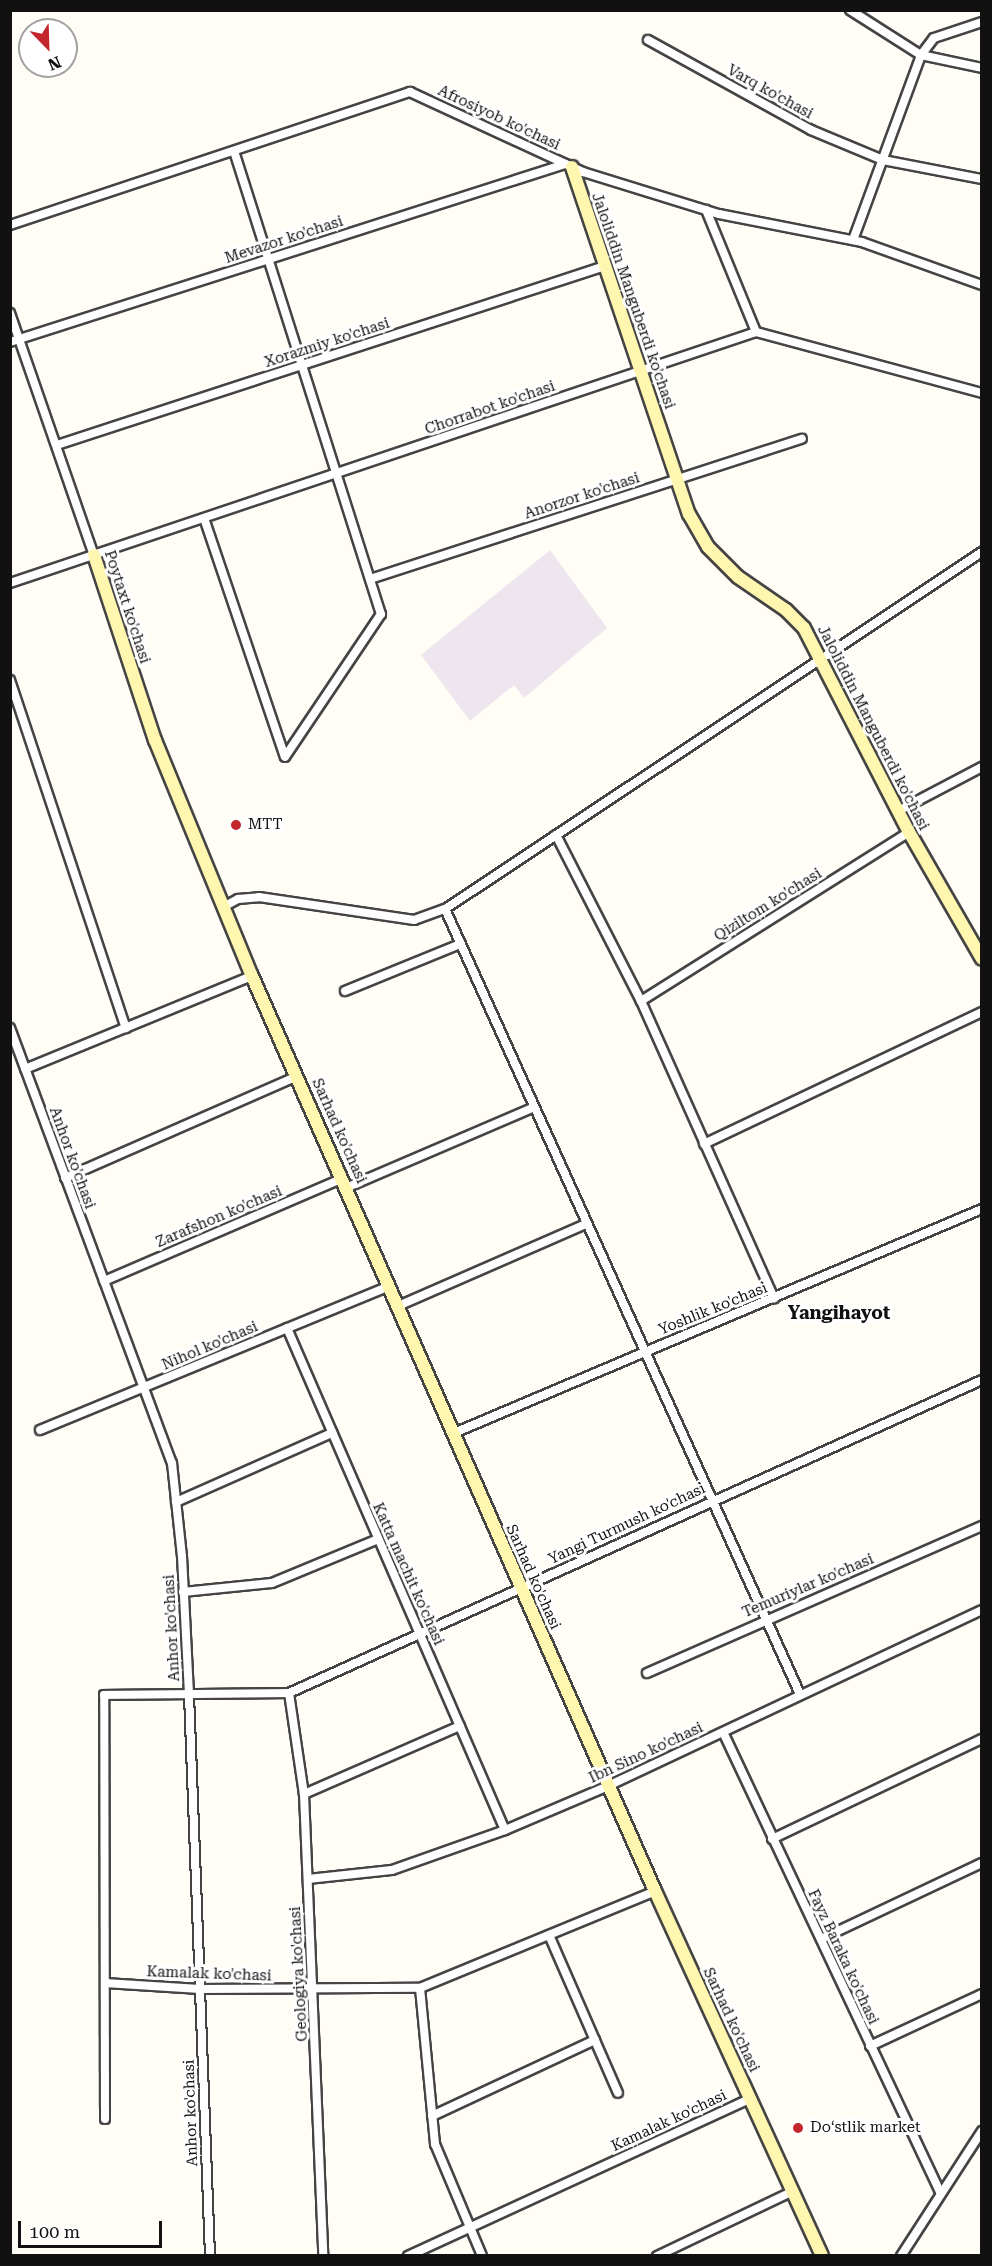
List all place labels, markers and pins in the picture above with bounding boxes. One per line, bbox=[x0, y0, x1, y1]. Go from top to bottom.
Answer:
place label: MTT bbox=[248, 816, 283, 834]
marker: MTT bbox=[229, 818, 243, 832]
place label: Doʻstlik market bbox=[810, 2119, 921, 2137]
marker: Doʻstlik market bbox=[791, 2121, 805, 2135]

